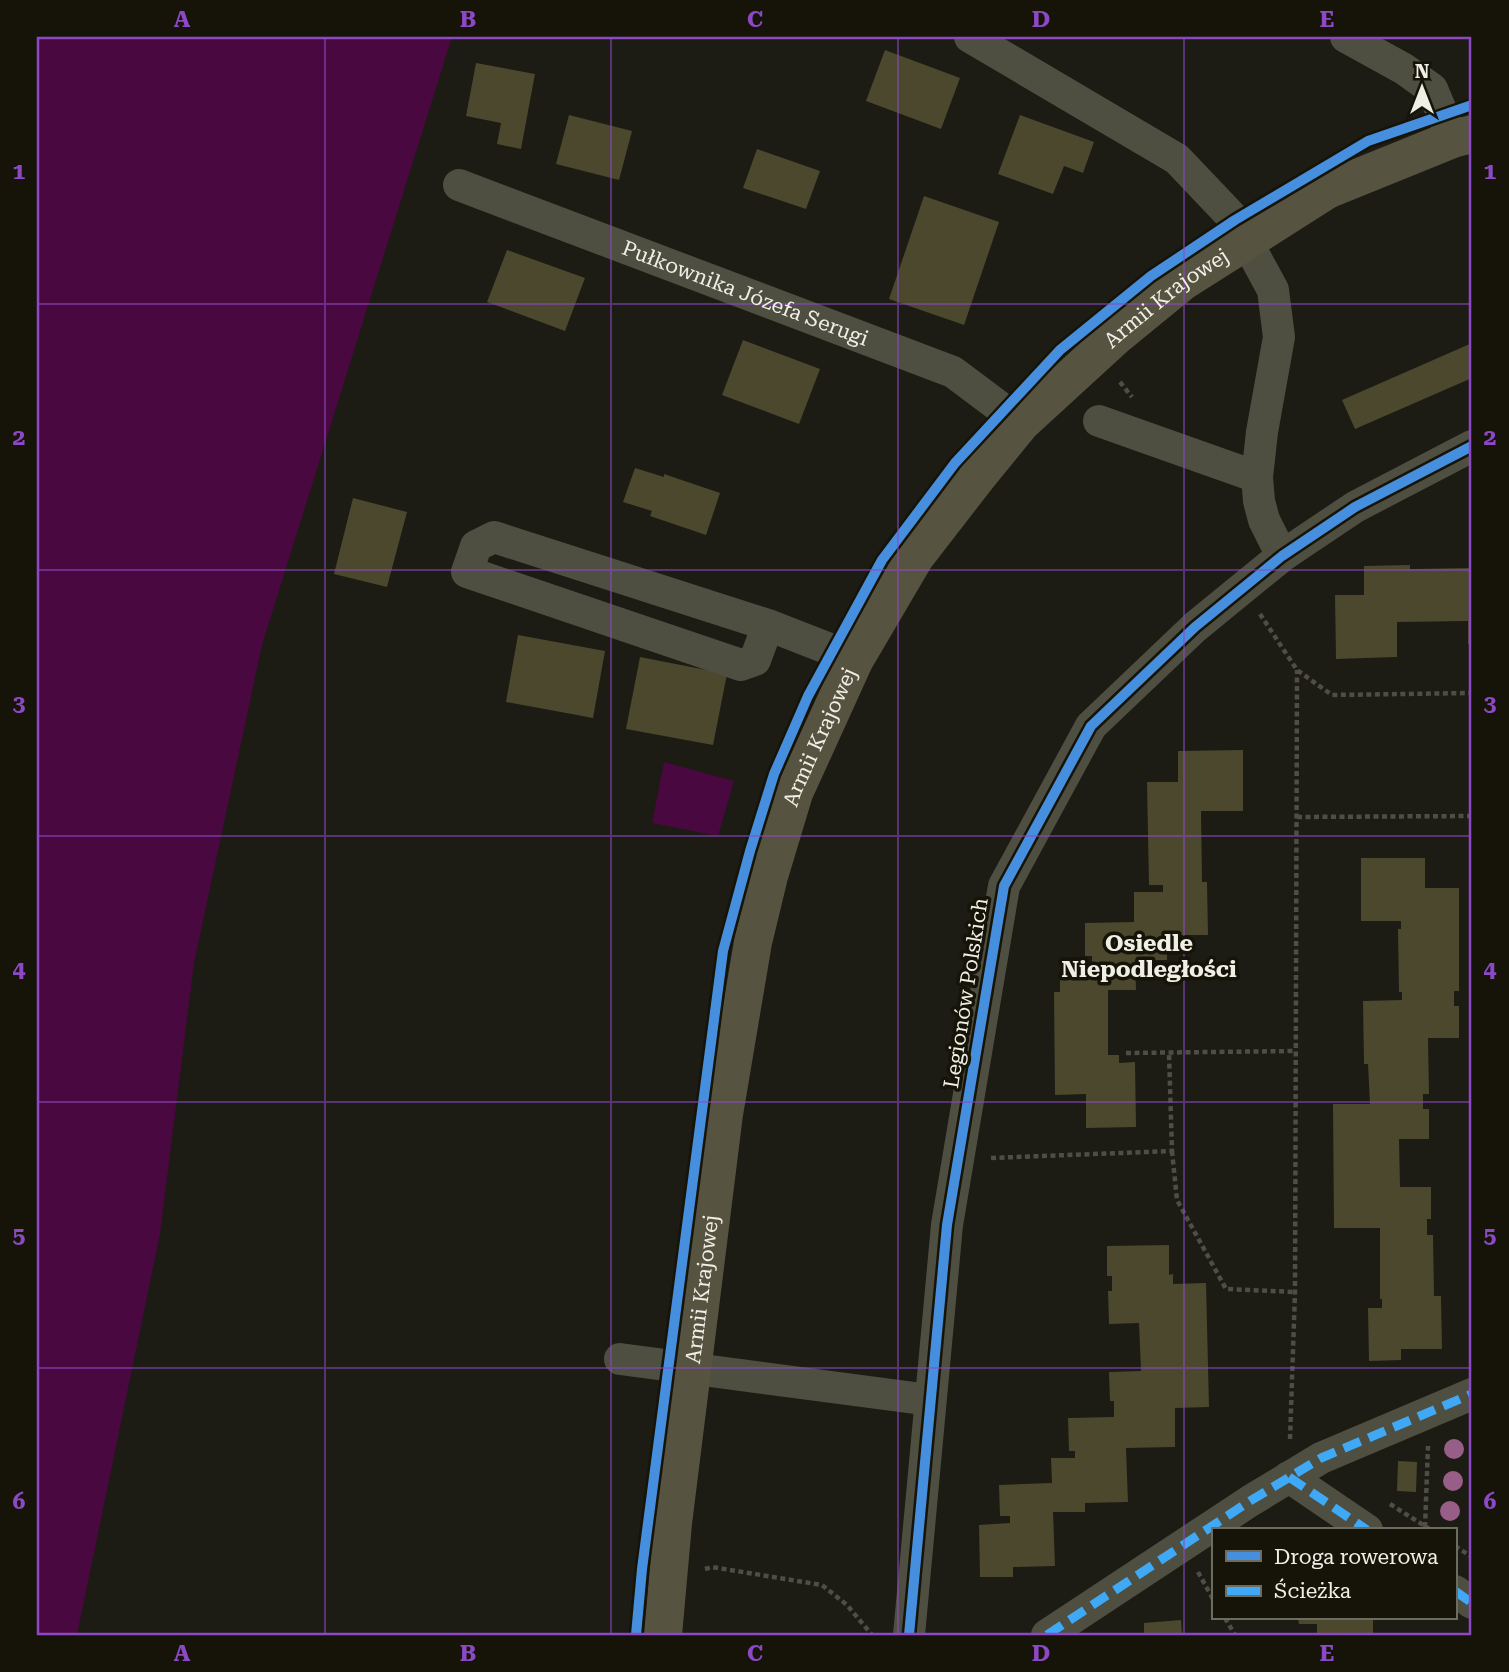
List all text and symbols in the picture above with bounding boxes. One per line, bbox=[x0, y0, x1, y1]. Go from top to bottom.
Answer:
text: A bbox=[174, 6, 191, 33]
text: B bbox=[460, 6, 476, 33]
text: C bbox=[747, 6, 763, 33]
text: D bbox=[1032, 6, 1050, 33]
text: E bbox=[1320, 6, 1334, 33]
north arrow bbox=[1386, 52, 1456, 122]
text: N bbox=[1415, 60, 1430, 83]
text: 1 bbox=[13, 158, 26, 185]
text: 1 bbox=[1484, 158, 1497, 185]
street label: Pułkownika Józefa Serugi bbox=[619, 236, 872, 351]
street label: Armii Krajowej bbox=[1099, 244, 1233, 353]
text: 2 bbox=[13, 424, 25, 451]
text: 2 bbox=[1484, 424, 1496, 451]
street label: Armii Krajowej bbox=[779, 664, 861, 809]
text: 3 bbox=[13, 690, 26, 717]
text: 3 bbox=[1484, 690, 1497, 717]
street label: Legionów Polskich bbox=[939, 896, 993, 1090]
district label: Osiedle Niepodległości bbox=[1061, 930, 1237, 983]
text: 4 bbox=[13, 956, 26, 983]
text: 4 bbox=[1484, 956, 1497, 983]
street label: Armii Krajowej bbox=[681, 1213, 723, 1365]
text: 5 bbox=[13, 1222, 26, 1249]
text: 5 bbox=[1484, 1222, 1497, 1249]
text: 6 bbox=[13, 1488, 26, 1515]
text: 6 bbox=[1484, 1488, 1497, 1515]
legend bbox=[1212, 1528, 1456, 1620]
text: Droga rowerowa bbox=[1274, 1545, 1439, 1569]
text: Ścieżka bbox=[1274, 1578, 1352, 1603]
text: A bbox=[174, 1640, 191, 1667]
text: B bbox=[460, 1640, 476, 1667]
text: C bbox=[747, 1640, 763, 1667]
text: D bbox=[1032, 1640, 1050, 1667]
text: E bbox=[1320, 1640, 1334, 1667]

